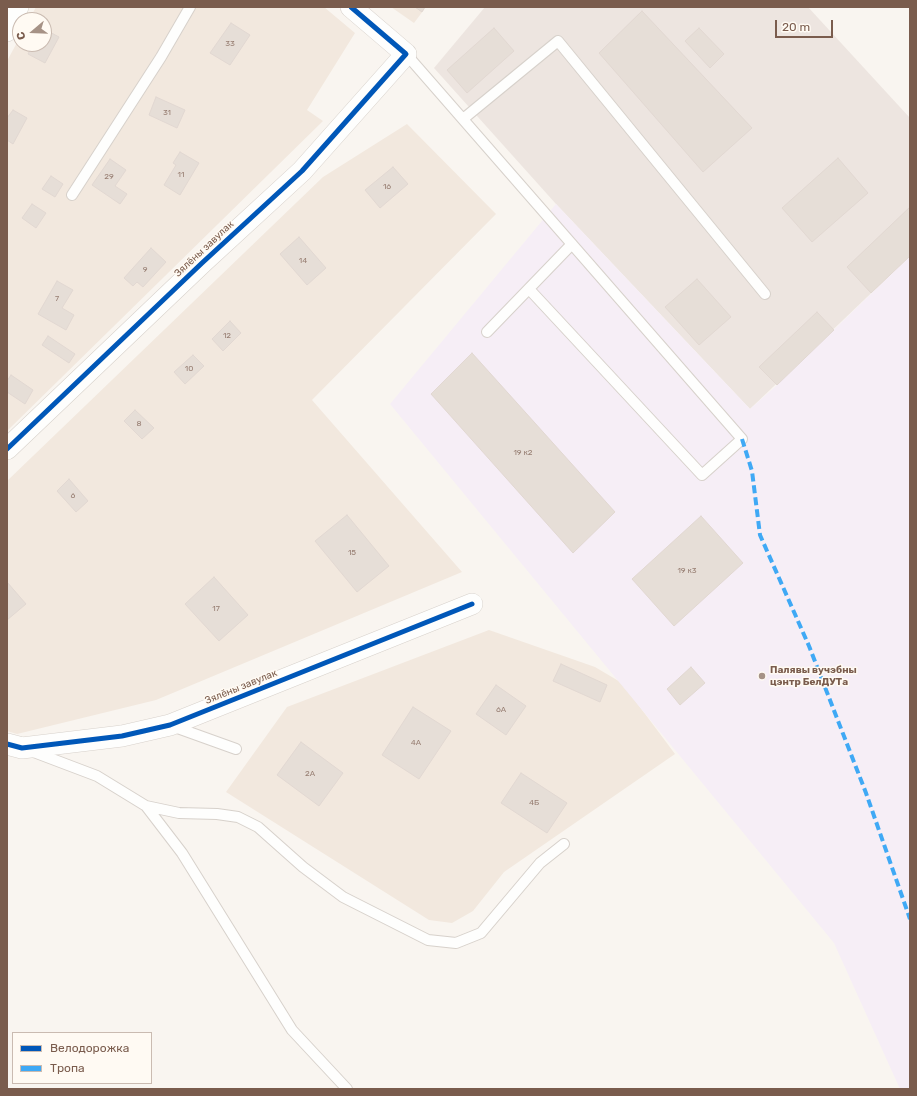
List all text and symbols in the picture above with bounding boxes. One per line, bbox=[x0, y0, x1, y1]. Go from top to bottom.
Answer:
north arrow bbox=[12, 12, 52, 52]
scale bar bbox=[777, 12, 835, 38]
text: 20 m bbox=[782, 20, 810, 34]
text: С bbox=[14, 30, 29, 42]
house number: 33 bbox=[225, 39, 235, 49]
house number: 31 bbox=[163, 108, 171, 118]
house number: 11 bbox=[178, 170, 184, 180]
house number: 29 bbox=[104, 172, 114, 182]
house number: 16 bbox=[383, 182, 391, 192]
street label: Зялёны завулак bbox=[172, 218, 236, 280]
house number: 14 bbox=[299, 256, 307, 266]
house number: 9 bbox=[143, 265, 147, 275]
house number: 7 bbox=[55, 294, 59, 304]
house number: 12 bbox=[223, 331, 231, 341]
house number: 10 bbox=[185, 364, 193, 374]
house number: 8 bbox=[136, 419, 142, 429]
house number: 19 к2 bbox=[513, 448, 533, 458]
house number: 6 bbox=[71, 491, 75, 501]
house number: 15 bbox=[348, 548, 356, 558]
house number: 19 к3 bbox=[677, 566, 697, 576]
house number: 17 bbox=[212, 604, 220, 614]
place label: Палявы вучэбны цэнтр БелДУТа bbox=[770, 664, 857, 688]
street label: Зялёны завулак bbox=[203, 667, 279, 707]
marker: Палявы вучэбны цэнтр БелДУТа bbox=[757, 671, 767, 681]
house number: 6А bbox=[496, 705, 506, 715]
house number: 4А bbox=[411, 738, 421, 748]
house number: 2А bbox=[305, 769, 315, 779]
house number: 4Б bbox=[529, 798, 539, 808]
legend bbox=[12, 1032, 152, 1084]
text: Велодорожка bbox=[50, 1041, 129, 1055]
text: Тропа bbox=[50, 1061, 85, 1075]

